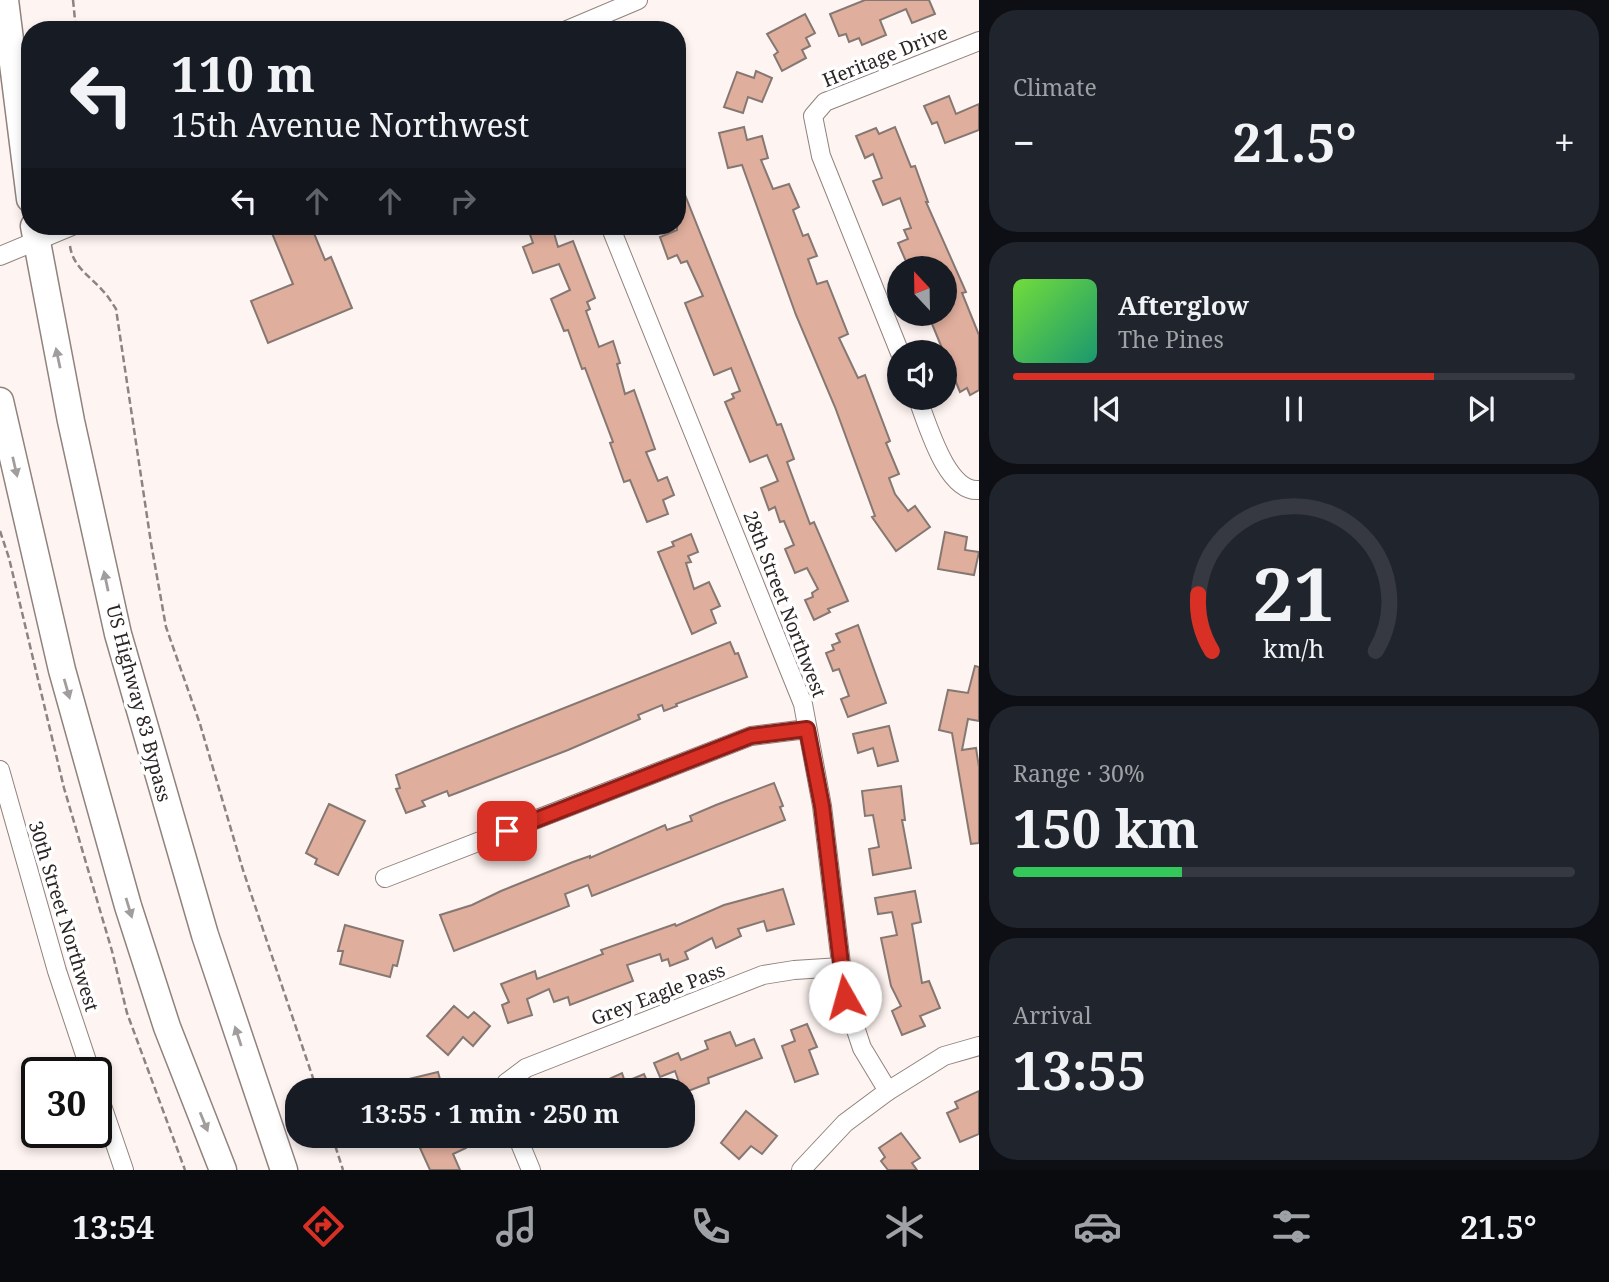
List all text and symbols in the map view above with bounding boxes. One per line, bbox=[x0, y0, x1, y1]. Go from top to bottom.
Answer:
street label: Heritage Drive bbox=[818, 19, 952, 93]
text: 110 m bbox=[171, 40, 315, 106]
icon: left bbox=[56, 49, 147, 140]
text: Climate bbox=[1013, 71, 1097, 103]
text: 15th Avenue Northwest bbox=[171, 103, 529, 146]
text: 21.5° bbox=[1232, 106, 1357, 177]
text: − bbox=[1013, 116, 1035, 168]
text: + bbox=[1554, 116, 1575, 168]
icon: left bbox=[225, 182, 263, 220]
icon: ahead bbox=[298, 182, 336, 220]
icon: ahead bbox=[371, 182, 409, 220]
icon: right bbox=[444, 182, 482, 220]
north arrow bbox=[887, 256, 957, 326]
map controls bbox=[887, 256, 957, 410]
text: Afterglow bbox=[1118, 287, 1249, 323]
text: The Pines bbox=[1118, 323, 1224, 355]
button: sound bbox=[887, 340, 957, 410]
one-way arrow bbox=[53, 347, 64, 369]
icon: previous bbox=[1088, 390, 1126, 428]
icon: pause bbox=[1275, 390, 1313, 428]
icon: next bbox=[1462, 390, 1500, 428]
one-way arrow bbox=[10, 456, 21, 478]
street label: 28th Street Northwest bbox=[737, 507, 833, 701]
text: 21 bbox=[1253, 543, 1335, 642]
one-way arrow bbox=[101, 570, 112, 592]
street label: US Highway 83 Bypass bbox=[100, 602, 178, 804]
text: km/h bbox=[1263, 631, 1325, 665]
one-way arrow bbox=[62, 678, 73, 700]
text: Range · 30% bbox=[1013, 757, 1145, 789]
text: 150 km bbox=[1013, 792, 1199, 863]
pin bbox=[477, 801, 537, 861]
icon: arrive bbox=[488, 812, 526, 850]
street label: 30th Street Northwest bbox=[23, 818, 105, 1015]
one-way arrow bbox=[124, 897, 134, 918]
street label: Grey Eagle Pass bbox=[587, 957, 729, 1031]
position arrow bbox=[808, 960, 882, 1034]
text: Arrival bbox=[1013, 999, 1092, 1031]
one-way arrow bbox=[232, 1025, 243, 1046]
text: 13:55 bbox=[1013, 1034, 1146, 1105]
speed limit sign: 30 bbox=[21, 1057, 112, 1148]
text: 13:55 · 1 min · 250 m bbox=[360, 1095, 620, 1131]
one-way arrow bbox=[199, 1112, 210, 1133]
icon: directions bbox=[299, 1202, 348, 1251]
icon: music bbox=[492, 1202, 541, 1251]
icon: phone bbox=[686, 1202, 735, 1251]
icon: climate bbox=[880, 1202, 929, 1251]
icon: car bbox=[1073, 1202, 1122, 1251]
icon: filters bbox=[1267, 1202, 1316, 1251]
text: 13:54 bbox=[72, 1205, 154, 1248]
text: 21.5° bbox=[1460, 1205, 1537, 1248]

